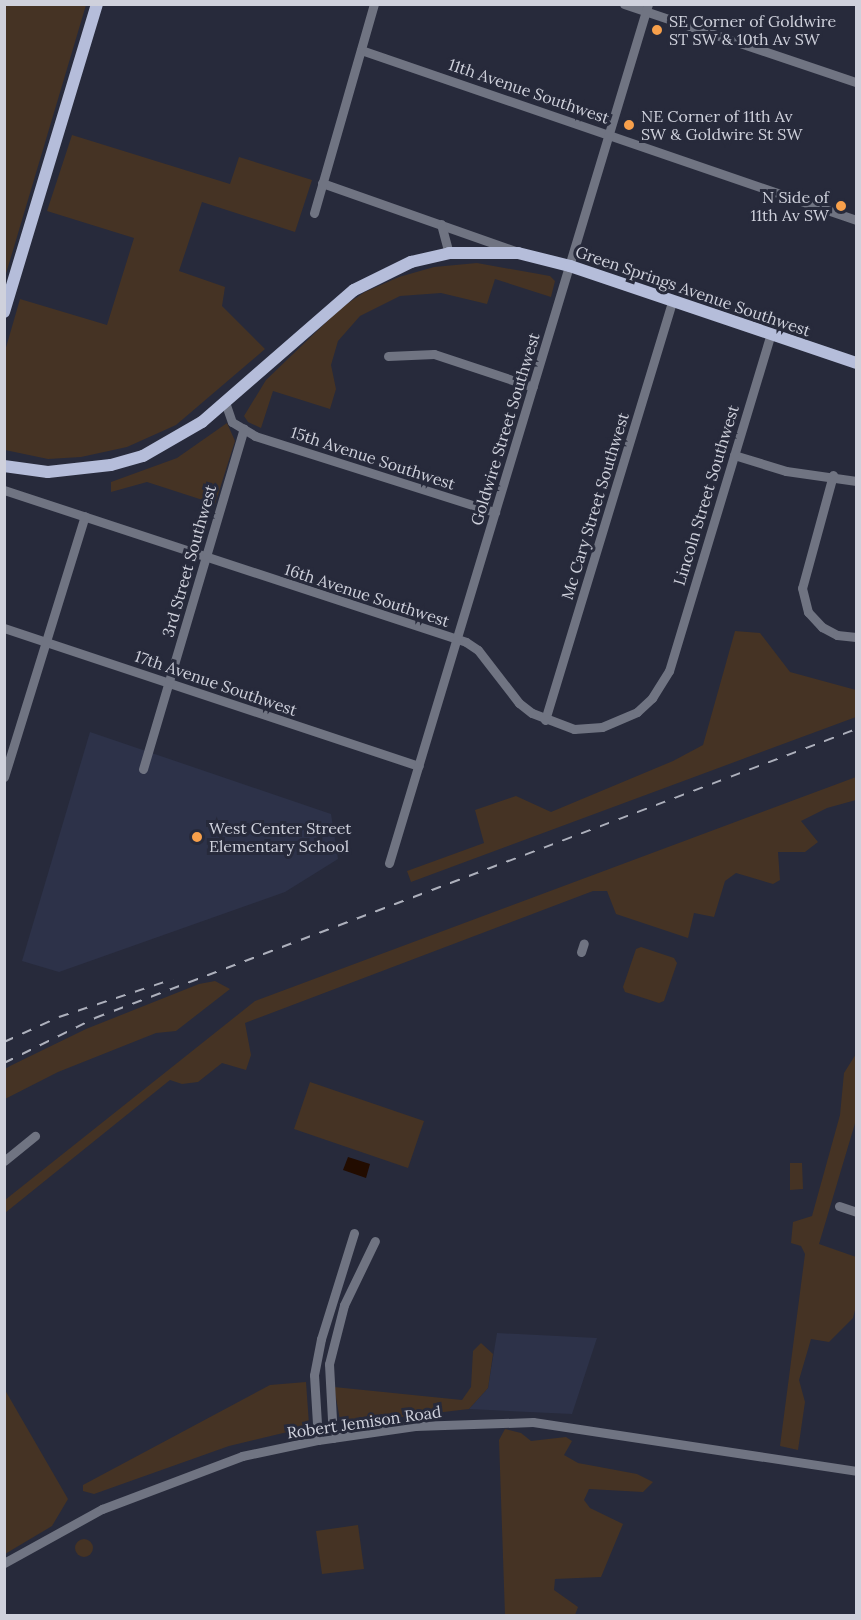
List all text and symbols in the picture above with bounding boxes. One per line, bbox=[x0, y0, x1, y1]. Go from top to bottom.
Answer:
place label: SE Corner of Goldwire ST SW & 10th Av SW bbox=[669, 11, 836, 49]
marker: SE Corner of Goldwire ST SW & 10th Av SW bbox=[650, 23, 664, 37]
street label: 11th Avenue Southwest bbox=[446, 54, 612, 128]
place label: NE Corner of 11th Av SW & Goldwire St SW bbox=[641, 106, 802, 144]
marker: NE Corner of 11th Av SW & Goldwire St SW bbox=[622, 118, 636, 132]
place label: N Side of 11th Av SW bbox=[750, 187, 829, 225]
marker: N Side of 11th Av SW bbox=[834, 199, 848, 213]
street label: Green Springs Avenue Southwest bbox=[573, 242, 813, 340]
street label: Goldwire Street Southwest bbox=[467, 330, 543, 528]
street label: Lincoln Street Southwest bbox=[669, 402, 743, 588]
street label: Mc Cary Street Southwest bbox=[557, 410, 633, 602]
street label: 15th Avenue Southwest bbox=[288, 422, 458, 494]
street label: 3rd Street Southwest bbox=[158, 483, 220, 639]
street label: 16th Avenue Southwest bbox=[282, 559, 452, 631]
street label: 17th Avenue Southwest bbox=[132, 646, 300, 720]
place label: West Center Street Elementary School bbox=[209, 818, 352, 856]
marker: West Center Street Elementary School bbox=[190, 830, 204, 844]
street label: Robert Jemison Road bbox=[286, 1402, 442, 1442]

